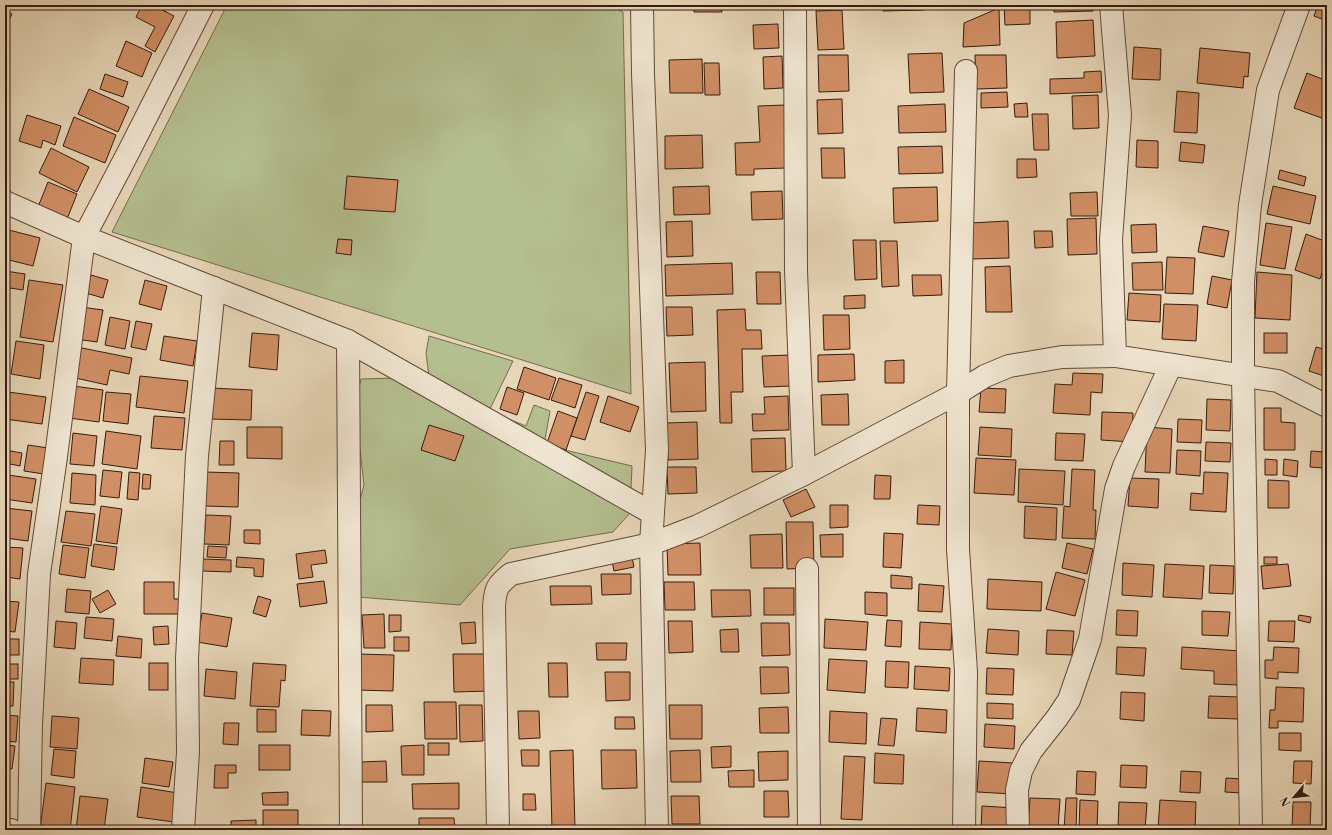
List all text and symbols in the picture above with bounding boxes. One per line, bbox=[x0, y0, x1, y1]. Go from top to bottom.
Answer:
north arrow bbox=[1274, 777, 1314, 817]
text: N bbox=[1278, 794, 1294, 808]

